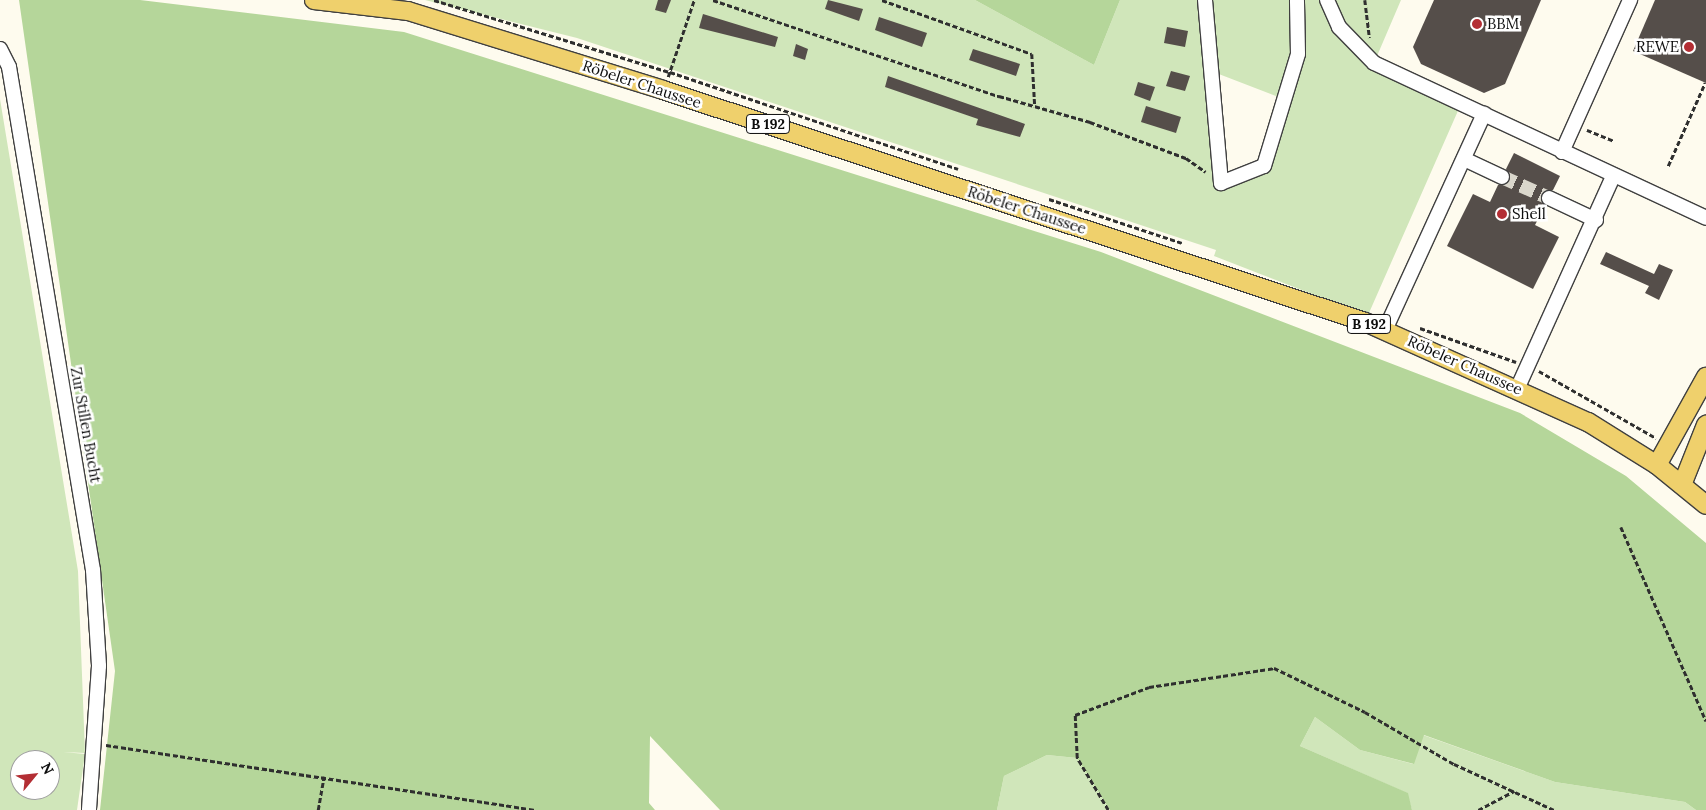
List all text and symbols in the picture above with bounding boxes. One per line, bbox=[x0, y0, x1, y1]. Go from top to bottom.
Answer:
place label: BBM bbox=[1487, 15, 1519, 33]
marker: BBM bbox=[1471, 18, 1483, 30]
place label: REWE bbox=[1636, 38, 1679, 56]
marker: REWE bbox=[1683, 41, 1695, 53]
street label: Röbeler Chaussee bbox=[580, 56, 704, 112]
road number: B 192 bbox=[746, 112, 790, 136]
street label: Röbeler Chaussee bbox=[965, 182, 1089, 238]
place label: Shell bbox=[1512, 205, 1546, 223]
marker: Shell bbox=[1496, 208, 1508, 220]
road number: B 192 bbox=[1346, 312, 1392, 336]
street label: Röbeler Chaussee bbox=[1405, 332, 1525, 398]
street label: Zur Stillen Bucht bbox=[67, 366, 105, 484]
north arrow bbox=[10, 750, 60, 800]
text: N bbox=[37, 759, 58, 777]

